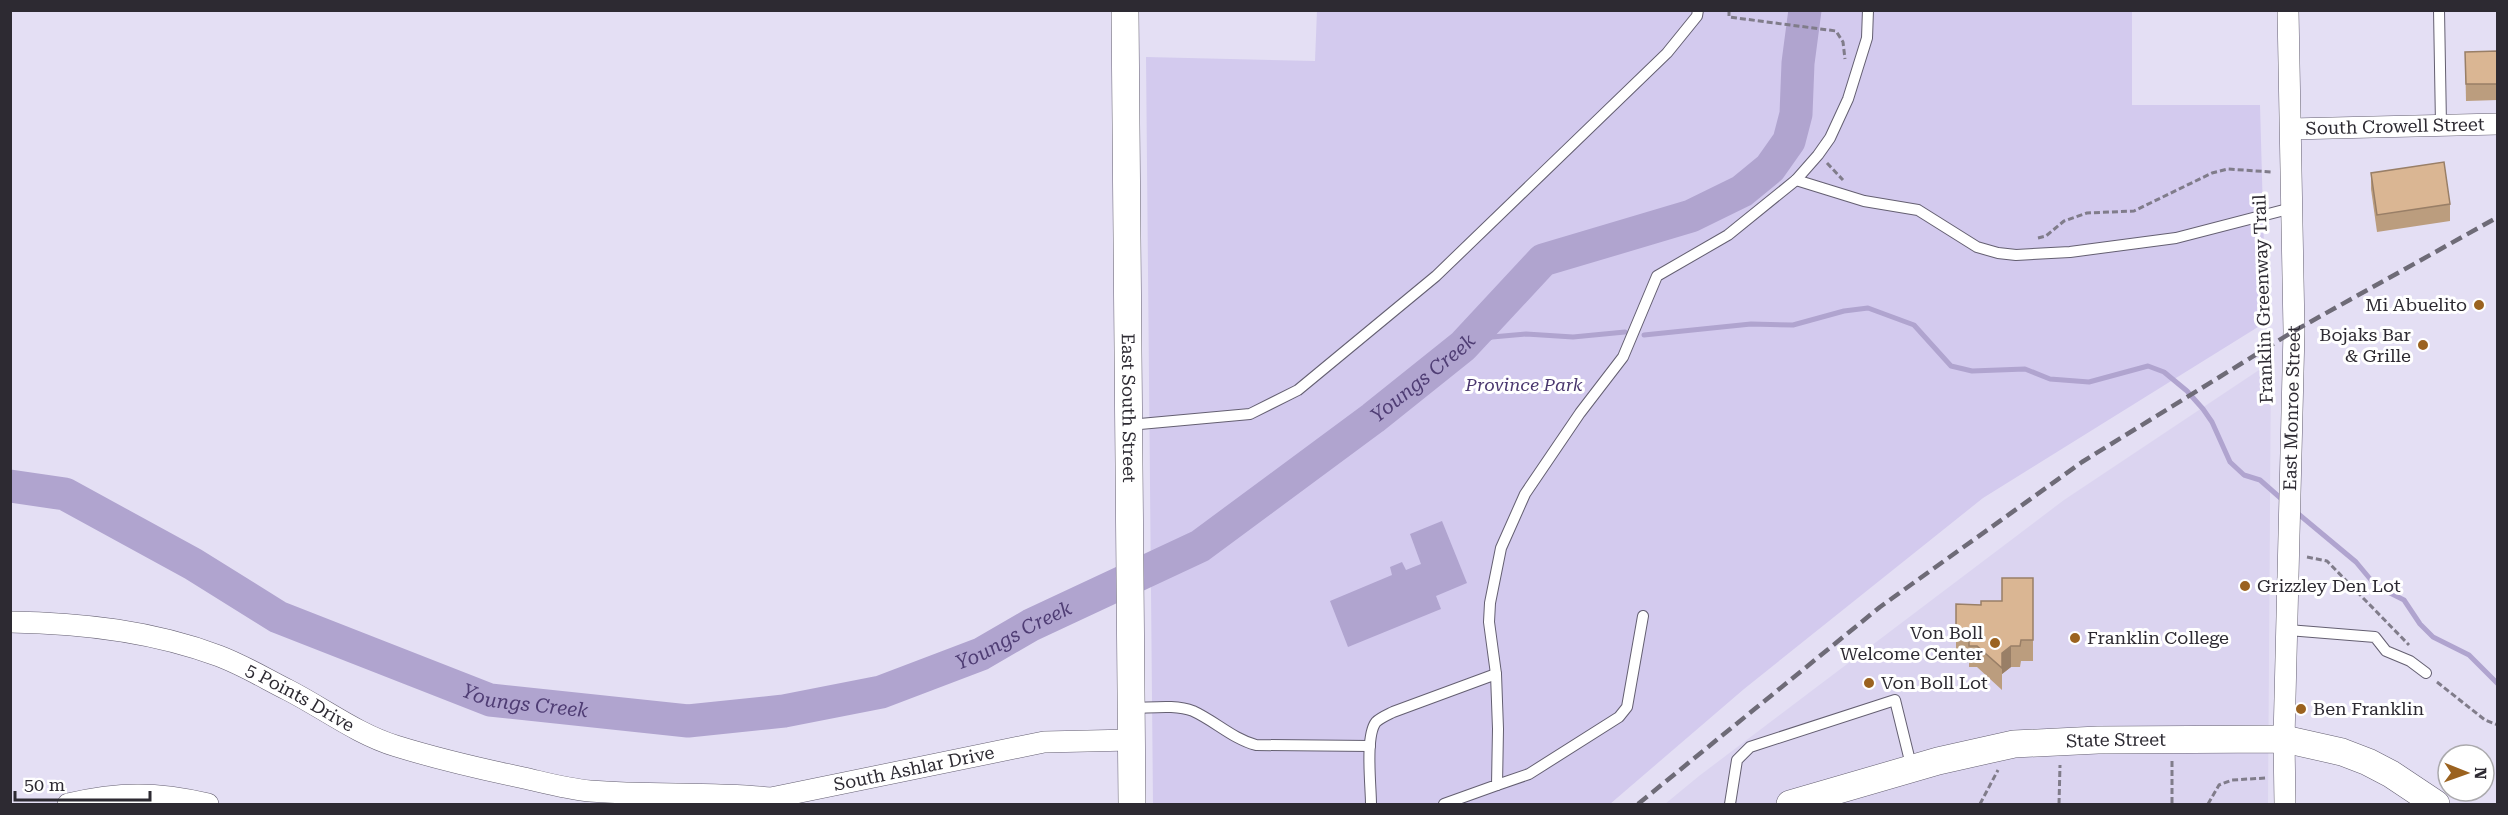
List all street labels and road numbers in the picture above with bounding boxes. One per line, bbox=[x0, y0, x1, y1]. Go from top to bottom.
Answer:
street label: South Crowell Street bbox=[2305, 113, 2485, 139]
street label: Franklin Greenway Trail bbox=[2248, 194, 2277, 404]
street label: East Monroe Street bbox=[2279, 325, 2304, 491]
street label: East South Street bbox=[1118, 333, 1140, 483]
street label: 5 Points Drive bbox=[242, 659, 358, 736]
street label: State Street bbox=[2065, 729, 2166, 752]
street label: South Ashlar Drive bbox=[831, 741, 996, 795]

